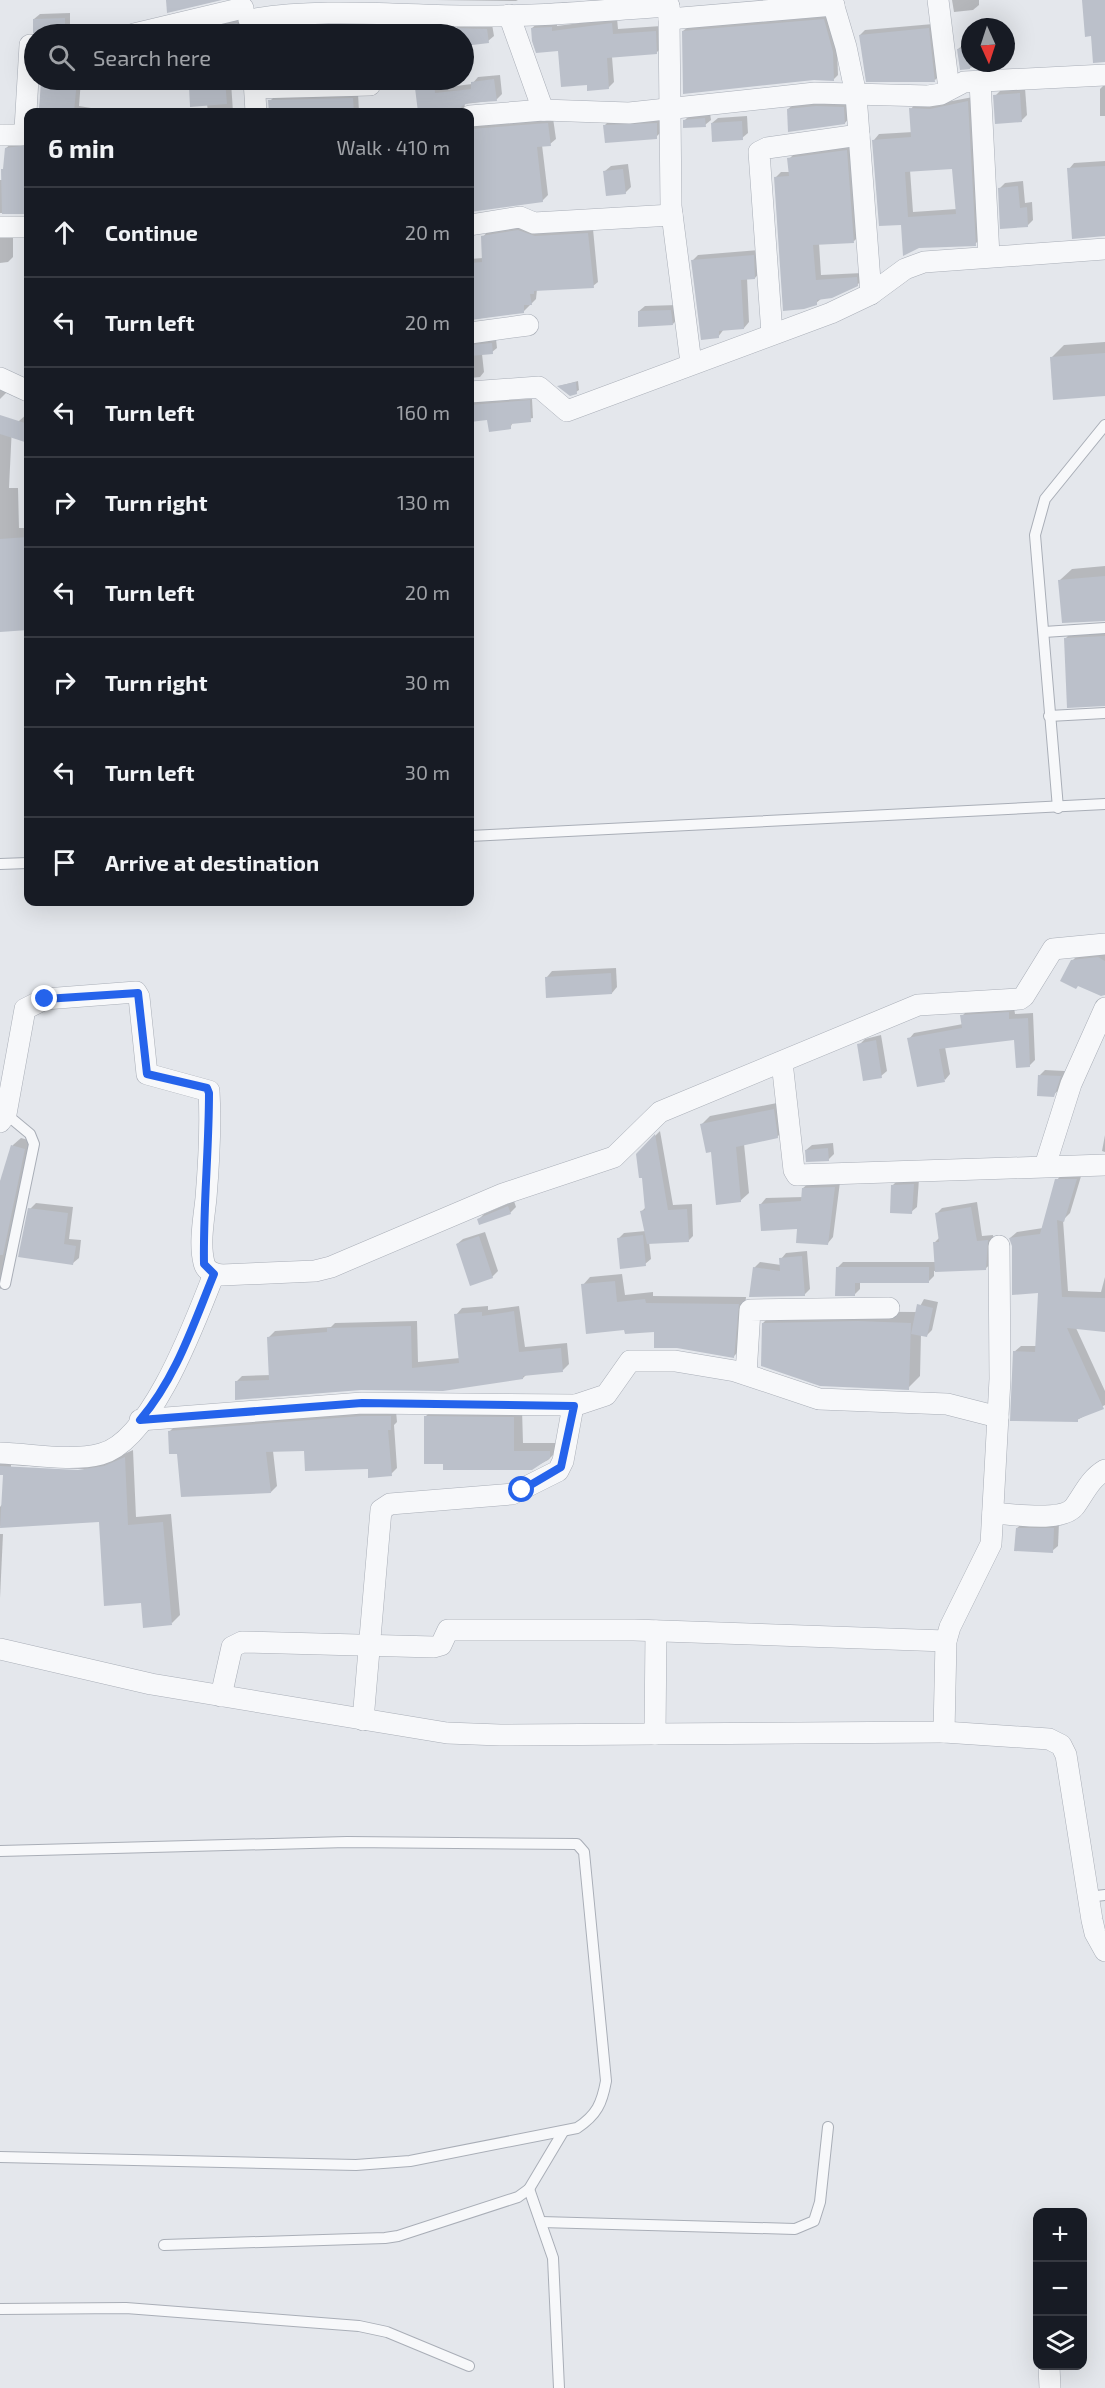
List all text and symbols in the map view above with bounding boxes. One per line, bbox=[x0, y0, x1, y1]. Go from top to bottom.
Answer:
north arrow bbox=[961, 18, 1015, 72]
search box bbox=[24, 24, 474, 90]
icon: search bbox=[45, 41, 78, 74]
text: Search here bbox=[93, 44, 211, 70]
text: 6 min bbox=[48, 132, 115, 163]
text: Walk · 410 m bbox=[336, 135, 450, 159]
icon: ahead bbox=[48, 216, 81, 249]
text: Continue bbox=[105, 219, 198, 245]
text: 20 m bbox=[405, 220, 450, 244]
icon: left bbox=[48, 306, 81, 339]
text: Turn left bbox=[105, 309, 194, 335]
text: 20 m bbox=[405, 310, 450, 334]
icon: left bbox=[48, 396, 81, 429]
text: Turn left bbox=[105, 399, 194, 425]
text: 160 m bbox=[397, 400, 450, 424]
icon: right bbox=[48, 486, 81, 519]
text: Turn right bbox=[105, 489, 207, 515]
text: 130 m bbox=[397, 490, 450, 514]
icon: left bbox=[48, 576, 81, 609]
text: Turn left bbox=[105, 579, 194, 605]
text: 20 m bbox=[405, 580, 450, 604]
icon: right bbox=[48, 666, 81, 699]
text: Turn right bbox=[105, 669, 207, 695]
text: 30 m bbox=[405, 670, 450, 694]
icon: left bbox=[48, 756, 81, 789]
text: Turn left bbox=[105, 759, 194, 785]
text: 30 m bbox=[405, 760, 450, 784]
icon: arrive bbox=[48, 846, 81, 879]
text: Arrive at destination bbox=[105, 849, 319, 875]
route end bbox=[31, 985, 57, 1011]
route start bbox=[508, 1476, 534, 1502]
map controls bbox=[1033, 2208, 1087, 2370]
button: + bbox=[1033, 2208, 1087, 2262]
button: − bbox=[1033, 2262, 1087, 2316]
button: layers bbox=[1033, 2316, 1087, 2370]

